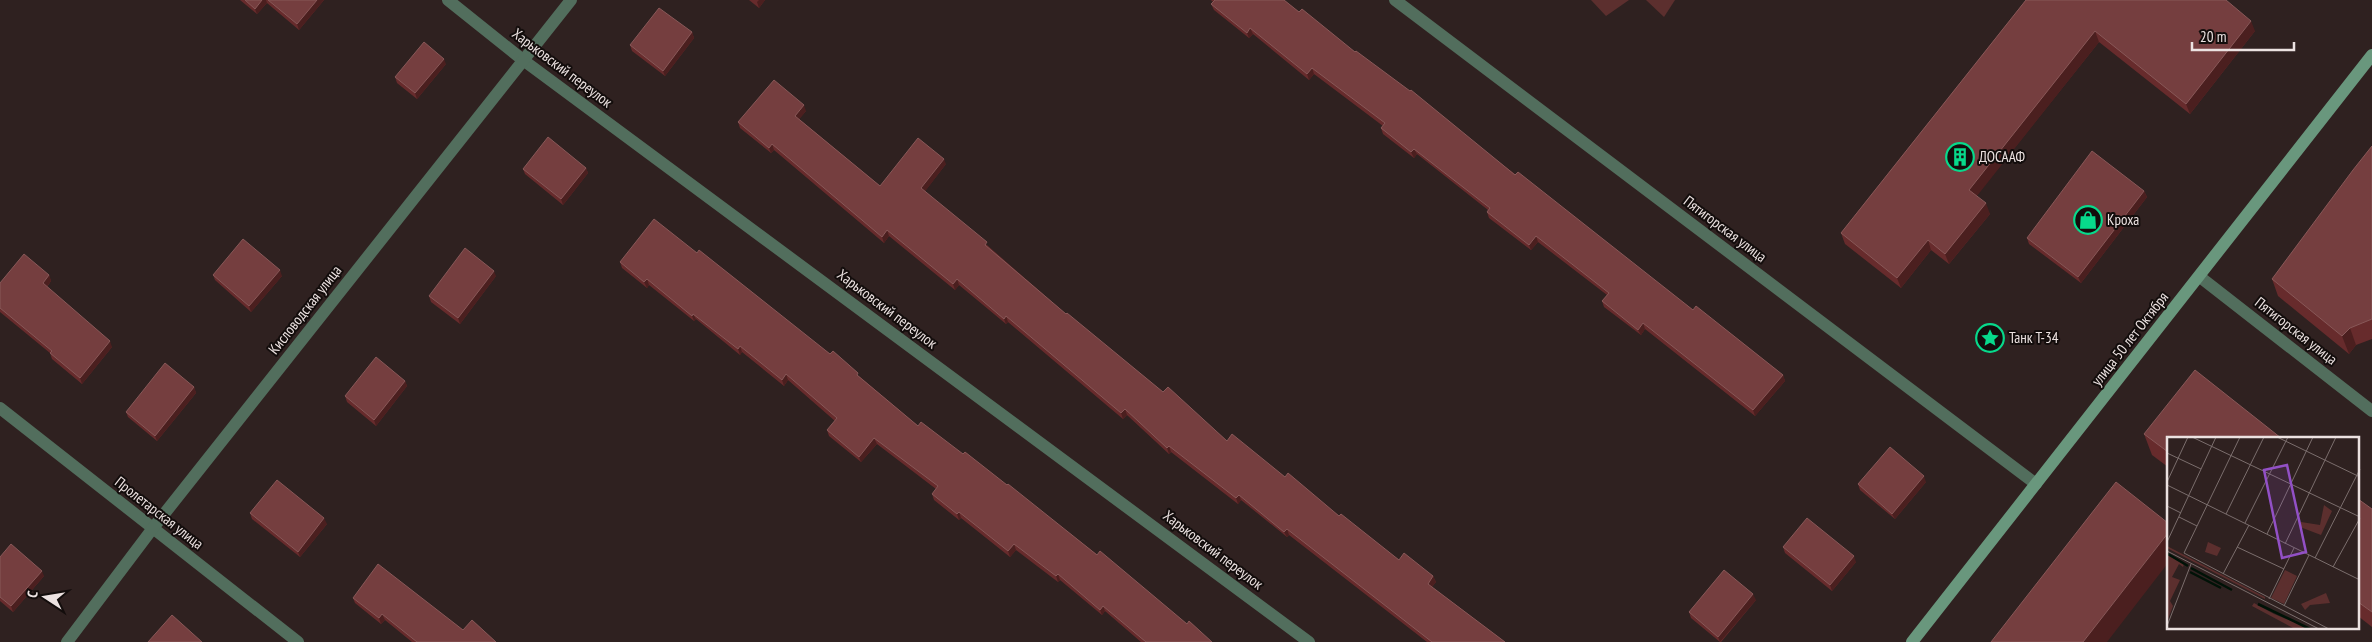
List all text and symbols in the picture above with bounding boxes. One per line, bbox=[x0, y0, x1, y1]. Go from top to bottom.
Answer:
scale bar bbox=[2192, 20, 2294, 52]
street label: Харьковский переулок bbox=[509, 24, 616, 112]
text: 20 m bbox=[2200, 27, 2226, 46]
building icon: ДОСААФ bbox=[1945, 142, 1975, 172]
place label: ДОСААФ bbox=[1979, 147, 2025, 166]
street label: Пятигорская улица bbox=[1680, 191, 1771, 266]
shop icon: Кроха bbox=[2073, 205, 2103, 235]
place label: Кроха bbox=[2107, 210, 2139, 229]
street label: Кисловодская улица bbox=[264, 261, 345, 358]
street label: Харьковский переулок bbox=[834, 265, 941, 353]
street label: улица 50 лет Октября bbox=[2087, 288, 2172, 389]
street label: Пятигорская улица bbox=[2251, 293, 2341, 369]
place icon: Танк Т-34 bbox=[1975, 323, 2005, 353]
place label: Танк Т-34 bbox=[2009, 328, 2059, 347]
inset map bbox=[2167, 437, 2360, 630]
street label: Пролетарская улица bbox=[111, 472, 207, 553]
street label: Харьковский переулок bbox=[1160, 506, 1267, 594]
north arrow bbox=[20, 572, 70, 622]
text: С bbox=[23, 589, 42, 599]

